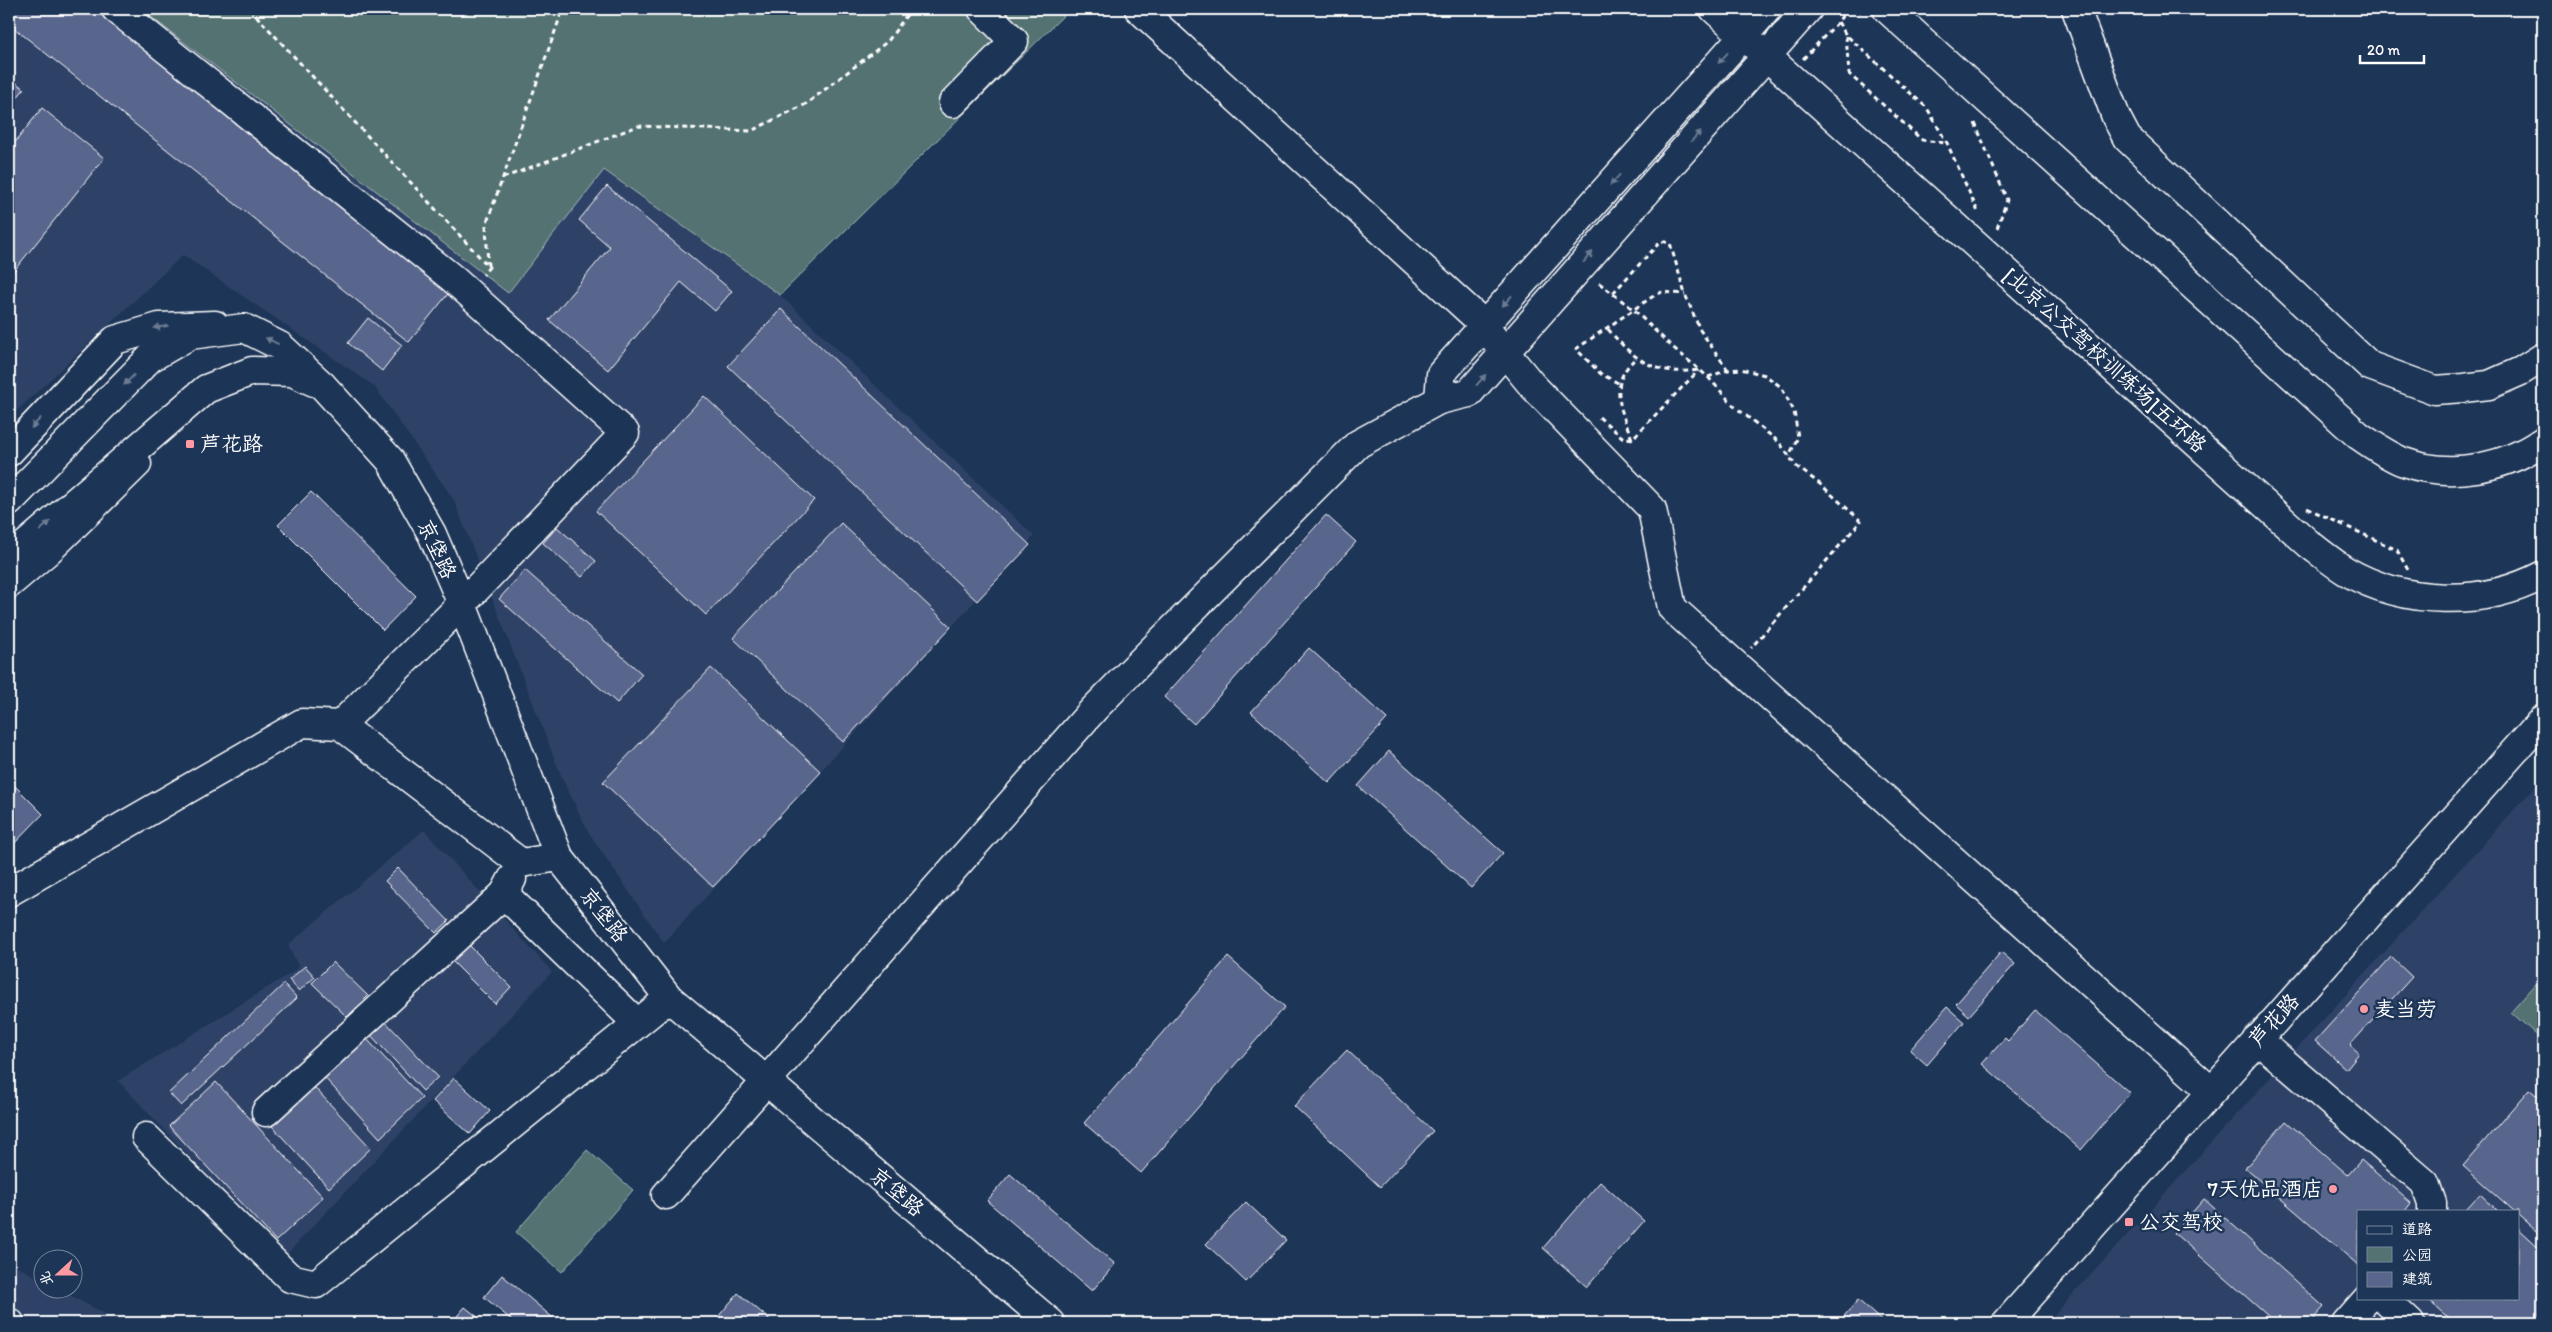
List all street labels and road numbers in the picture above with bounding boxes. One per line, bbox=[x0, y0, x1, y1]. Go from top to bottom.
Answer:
street label: [北京公交驾校训练场]五环路 bbox=[1999, 262, 2212, 457]
street label: 京垡路 bbox=[413, 515, 462, 583]
street label: 京垡路 bbox=[575, 882, 634, 947]
street label: 芦花路 bbox=[2243, 988, 2304, 1051]
street label: 京垡路 bbox=[865, 1162, 929, 1221]

